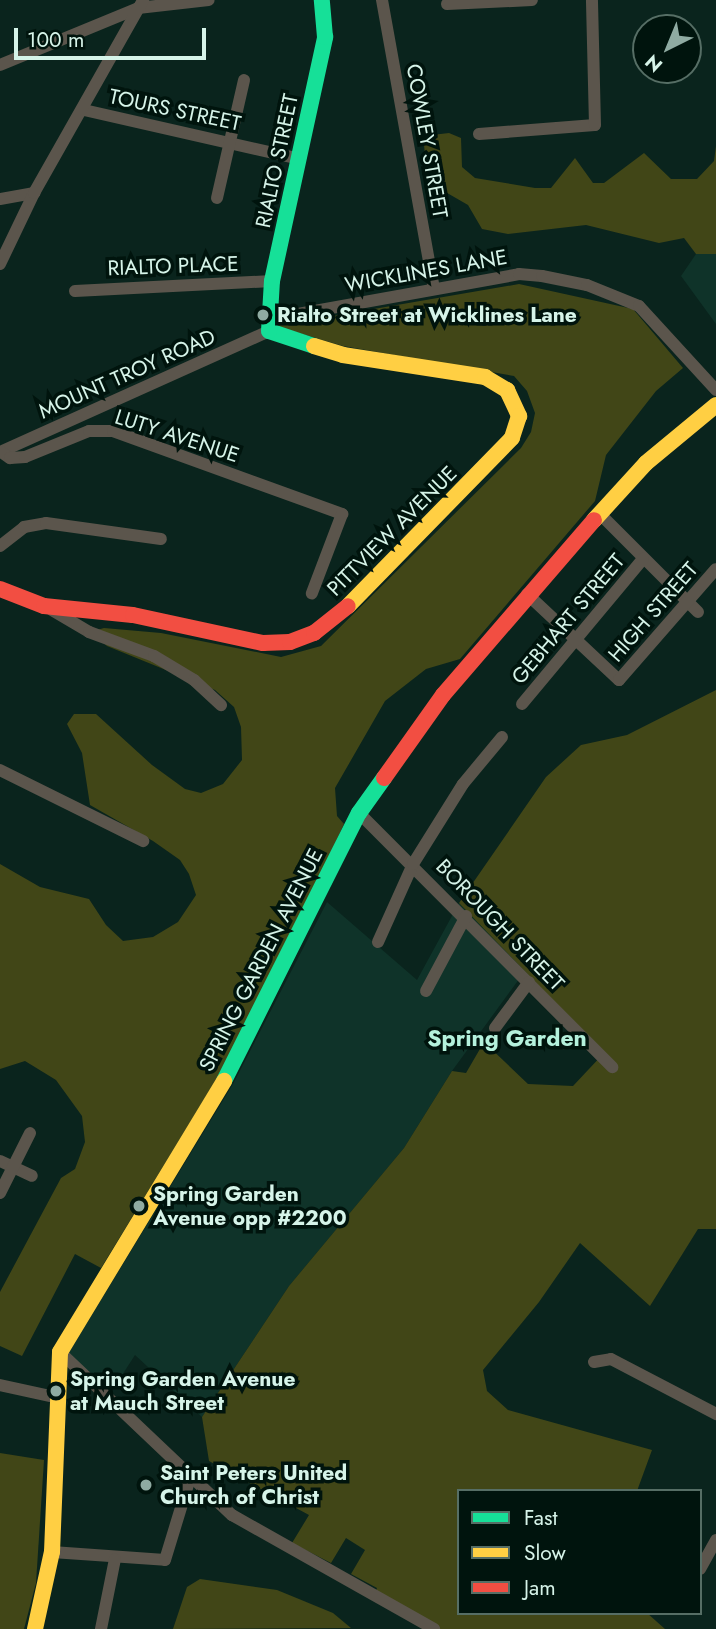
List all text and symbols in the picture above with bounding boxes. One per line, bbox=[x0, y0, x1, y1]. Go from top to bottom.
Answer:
scale bar bbox=[18, 14, 210, 58]
north arrow bbox=[632, 14, 702, 84]
text: 100 m bbox=[27, 25, 84, 55]
text: N bbox=[639, 48, 668, 78]
street label: COWLEY STREET bbox=[401, 62, 453, 220]
street label: TOURS STREET bbox=[107, 84, 243, 136]
street label: RIALTO STREET bbox=[251, 92, 303, 230]
street label: WICKLINES LANE bbox=[343, 244, 509, 298]
street label: RIALTO PLACE bbox=[107, 251, 239, 281]
place label: Rialto Street at Wicklines Lane bbox=[277, 302, 577, 328]
marker: Rialto Street at Wicklines Lane bbox=[255, 307, 271, 323]
street label: MOUNT TROY ROAD bbox=[35, 324, 219, 424]
street label: LUTY AVENUE bbox=[112, 404, 242, 468]
street label: PITTVIEW AVENUE bbox=[322, 461, 462, 601]
street label: GEBHART STREET bbox=[506, 549, 630, 689]
street label: HIGH STREET bbox=[603, 557, 703, 667]
street label: SPRING GARDEN AVENUE bbox=[194, 844, 328, 1076]
street label: BOROUGH STREET bbox=[431, 854, 569, 996]
district label: Spring Garden bbox=[427, 1024, 587, 1052]
place label: Spring Garden Avenue opp #2200 bbox=[153, 1181, 347, 1231]
marker: Spring Garden Avenue opp #2200 bbox=[131, 1198, 147, 1214]
place label: Spring Garden Avenue at Mauch Street bbox=[70, 1366, 295, 1416]
marker: Spring Garden Avenue at Mauch Street bbox=[48, 1383, 64, 1399]
place label: Saint Peters United Church of Christ bbox=[160, 1460, 347, 1510]
marker: Saint Peters United Church of Christ bbox=[138, 1477, 154, 1493]
legend bbox=[457, 1489, 702, 1615]
text: Fast bbox=[524, 1503, 557, 1533]
text: Slow bbox=[524, 1538, 566, 1568]
text: Jam bbox=[524, 1573, 556, 1603]

